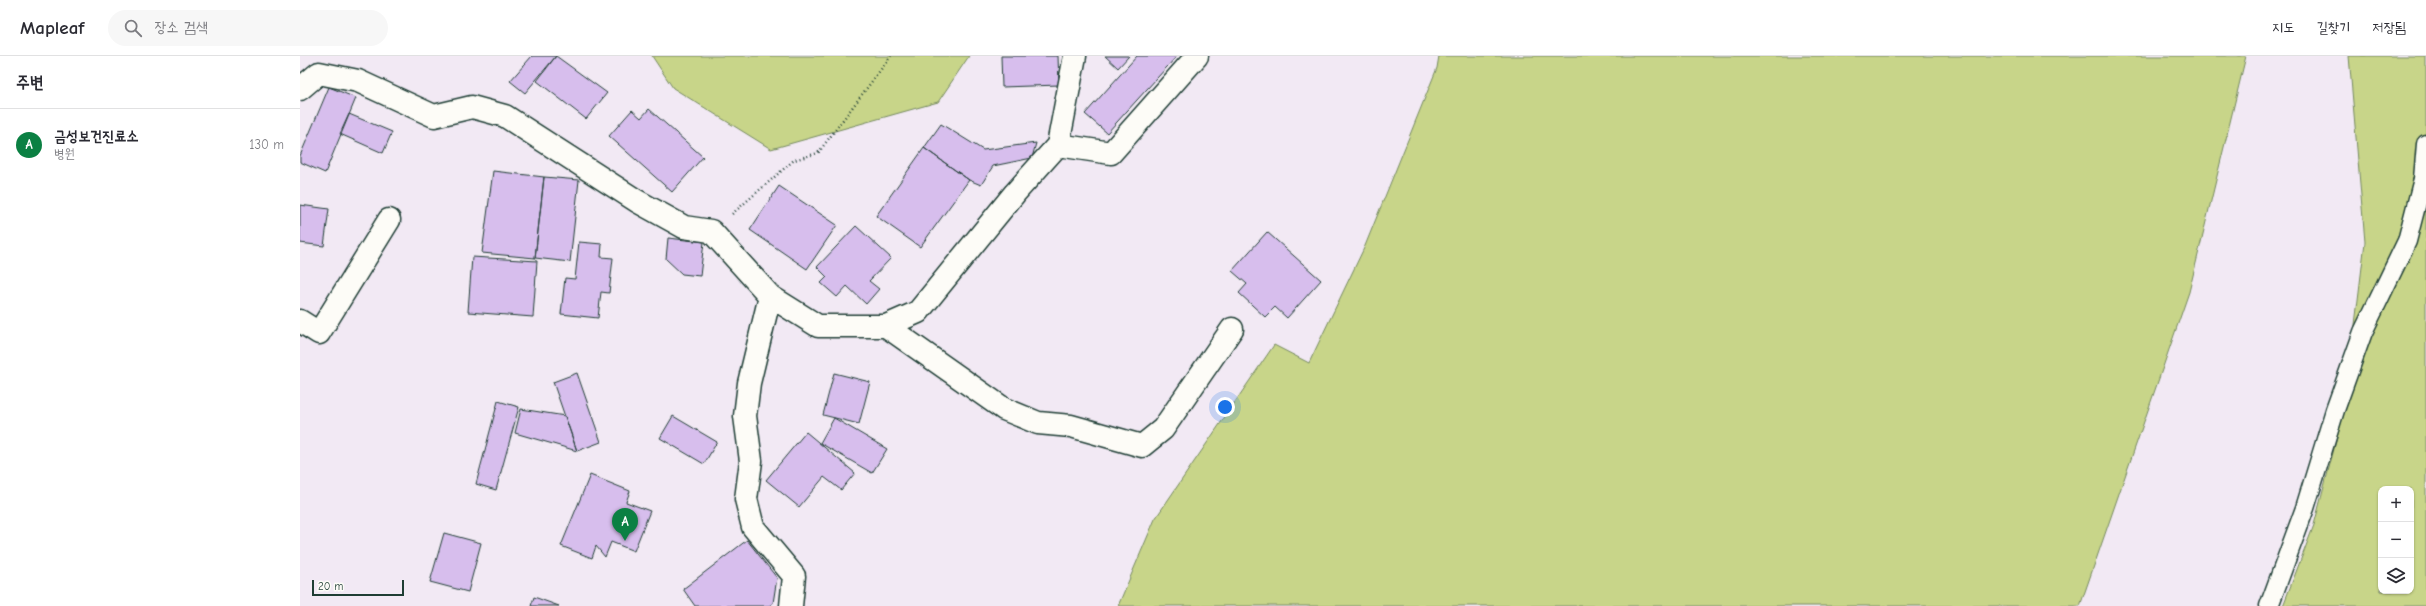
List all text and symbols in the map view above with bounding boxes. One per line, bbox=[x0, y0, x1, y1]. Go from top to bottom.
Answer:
search box bbox=[108, 10, 388, 46]
text: Mapleaf bbox=[20, 17, 84, 39]
icon: search bbox=[122, 17, 144, 39]
text: 장소 검색 bbox=[154, 18, 208, 36]
text: 지도 bbox=[2272, 19, 2294, 36]
text: 길찾기 bbox=[2316, 19, 2350, 36]
text: 저장됨 bbox=[2372, 19, 2406, 36]
text: 주변 bbox=[16, 73, 43, 92]
text: 금성보건진료소 bbox=[54, 127, 139, 145]
text: A bbox=[25, 137, 33, 152]
text: 130 m bbox=[249, 137, 284, 152]
text: 병원 bbox=[54, 146, 75, 161]
your location bbox=[1215, 397, 1235, 417]
map controls bbox=[2378, 486, 2414, 594]
button: + bbox=[2378, 486, 2414, 522]
pin: A bbox=[612, 508, 638, 541]
button: − bbox=[2378, 522, 2414, 558]
button: layers bbox=[2378, 558, 2414, 594]
scale bar bbox=[312, 578, 404, 597]
text: 20 m bbox=[318, 580, 343, 593]

